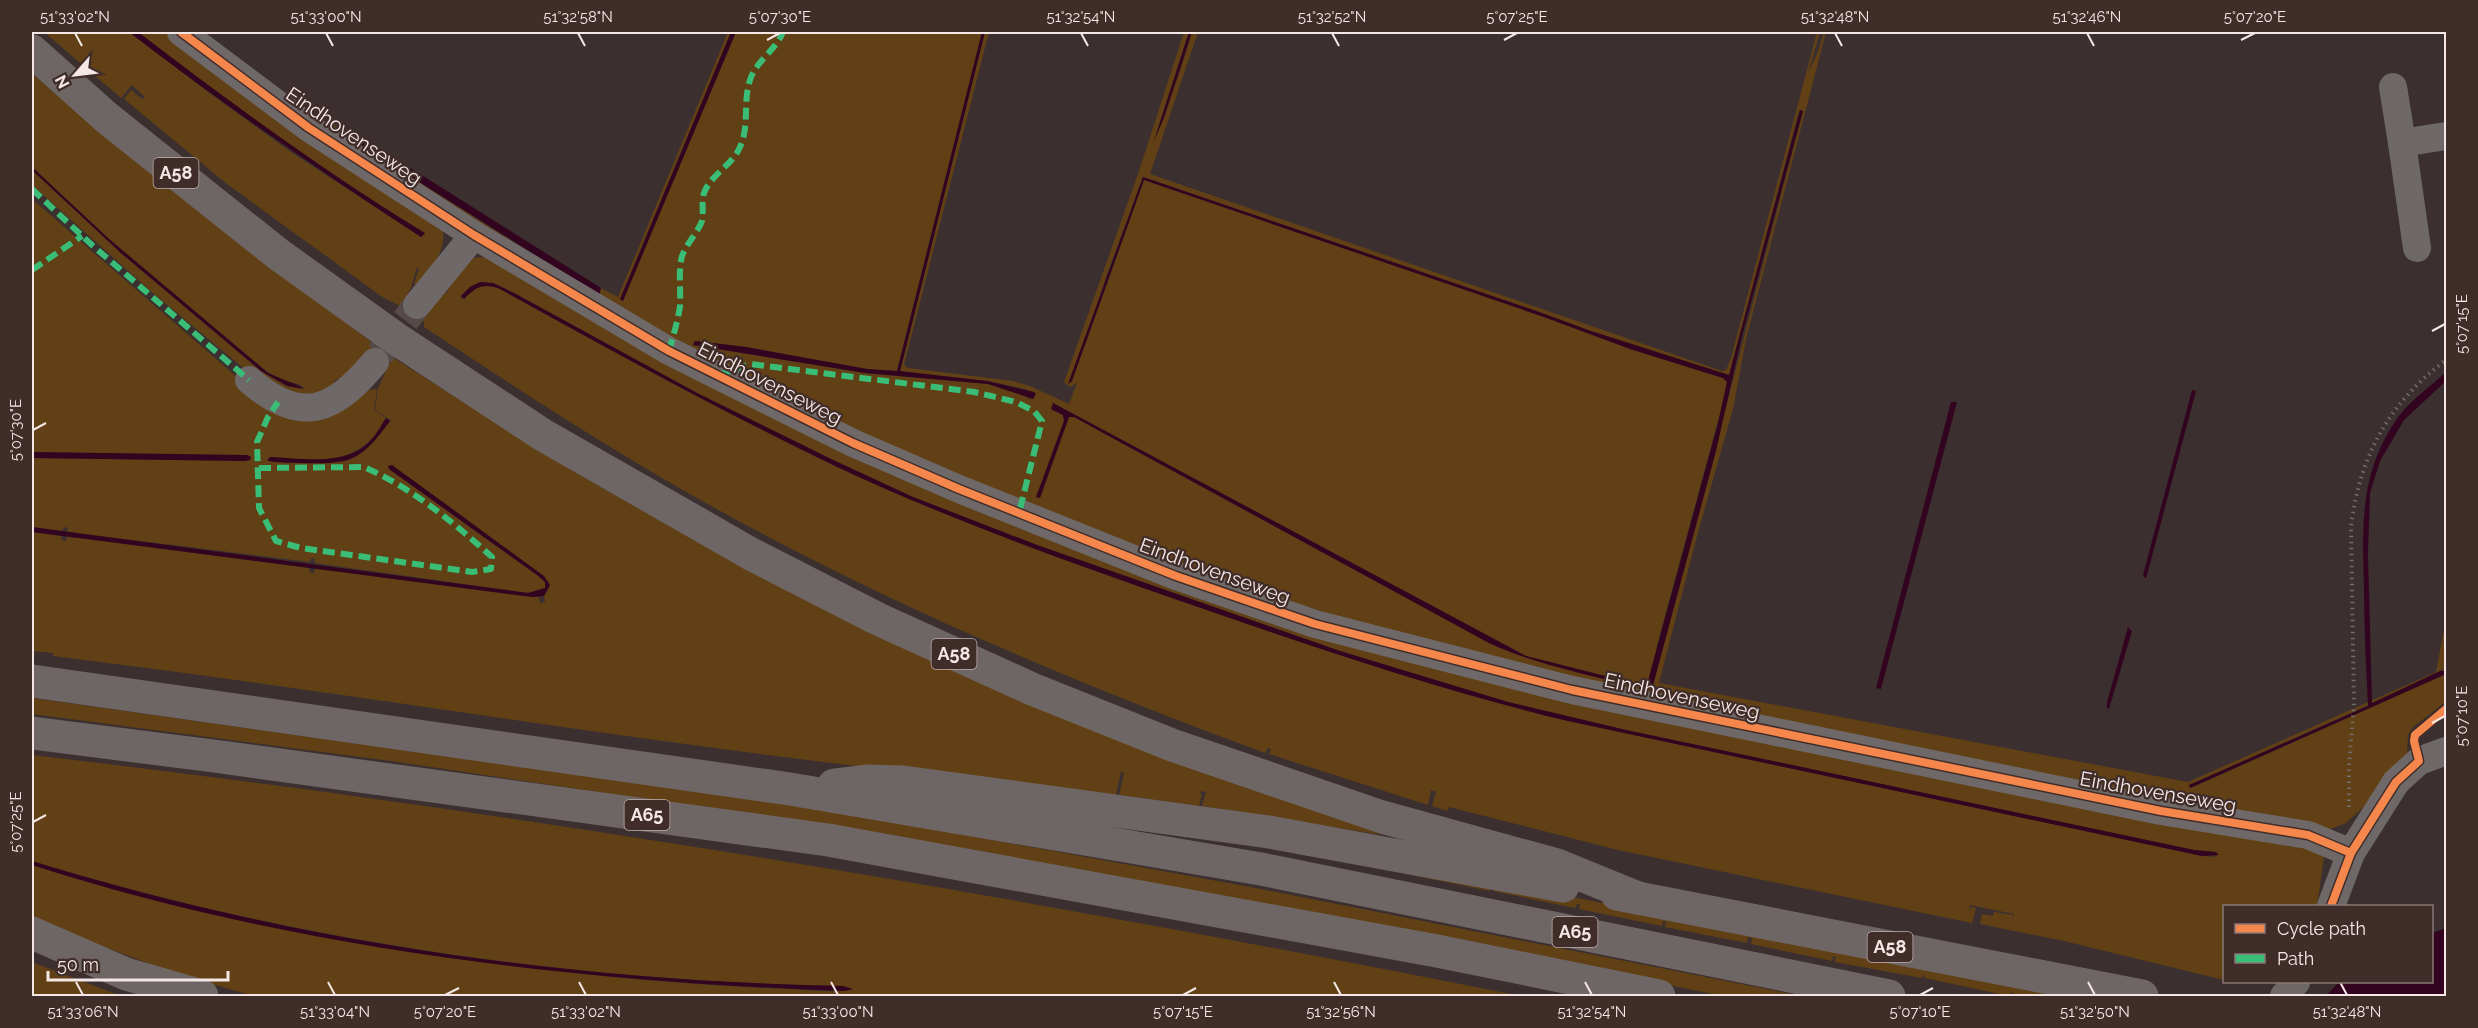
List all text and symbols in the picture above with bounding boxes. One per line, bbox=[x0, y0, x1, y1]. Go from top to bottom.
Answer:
text: 51°33'02"N bbox=[40, 8, 110, 26]
text: 51°33'00"N bbox=[290, 8, 362, 26]
text: 51°32'58"N bbox=[543, 8, 613, 26]
text: 5°07'30"E bbox=[749, 8, 811, 26]
text: 51°32'54"N bbox=[1047, 8, 1115, 26]
text: 51°32'52"N bbox=[1298, 8, 1366, 26]
text: 5°07'25"E bbox=[1486, 8, 1548, 26]
text: 51°32'48"N bbox=[1801, 8, 1869, 26]
text: 51°32'46"N bbox=[2053, 8, 2121, 26]
text: 5°07'20"E bbox=[2224, 8, 2286, 26]
north arrow bbox=[45, 45, 105, 105]
text: N bbox=[51, 72, 73, 92]
street label: Eindhovenseweg bbox=[282, 82, 426, 190]
road number: A58 bbox=[154, 158, 198, 188]
text: 5°07'15"E bbox=[2453, 294, 2471, 354]
street label: Eindhovenseweg bbox=[694, 336, 846, 430]
text: 5°07'30"E bbox=[7, 399, 25, 461]
street label: Eindhovenseweg bbox=[1136, 533, 1294, 609]
road number: A58 bbox=[932, 639, 976, 669]
street label: Eindhovenseweg bbox=[1602, 668, 1762, 724]
text: 5°07'10"E bbox=[2453, 686, 2471, 746]
street label: Eindhovenseweg bbox=[2078, 766, 2238, 818]
text: 5°07'25"E bbox=[7, 791, 25, 853]
road number: A65 bbox=[624, 800, 670, 830]
legend bbox=[2223, 905, 2433, 983]
road number: A65 bbox=[1552, 917, 1598, 947]
text: Cycle path bbox=[2277, 918, 2366, 939]
road number: A58 bbox=[1868, 932, 1912, 962]
scale bar bbox=[48, 944, 228, 982]
text: Path bbox=[2277, 948, 2314, 969]
text: 50 m bbox=[57, 954, 99, 975]
text: 51°33'06"N bbox=[48, 1003, 119, 1021]
text: 51°33'04"N bbox=[300, 1003, 370, 1021]
text: 5°07'20"E bbox=[414, 1003, 476, 1021]
text: 51°33'02"N bbox=[551, 1003, 621, 1021]
text: 51°33'00"N bbox=[802, 1003, 874, 1021]
text: 5°07'15"E bbox=[1153, 1003, 1213, 1021]
text: 51°32'56"N bbox=[1306, 1003, 1376, 1021]
text: 51°32'54"N bbox=[1558, 1003, 1626, 1021]
text: 5°07'10"E bbox=[1890, 1003, 1950, 1021]
text: 51°32'50"N bbox=[2060, 1003, 2130, 1021]
text: 51°32'48"N bbox=[2313, 1003, 2381, 1021]

